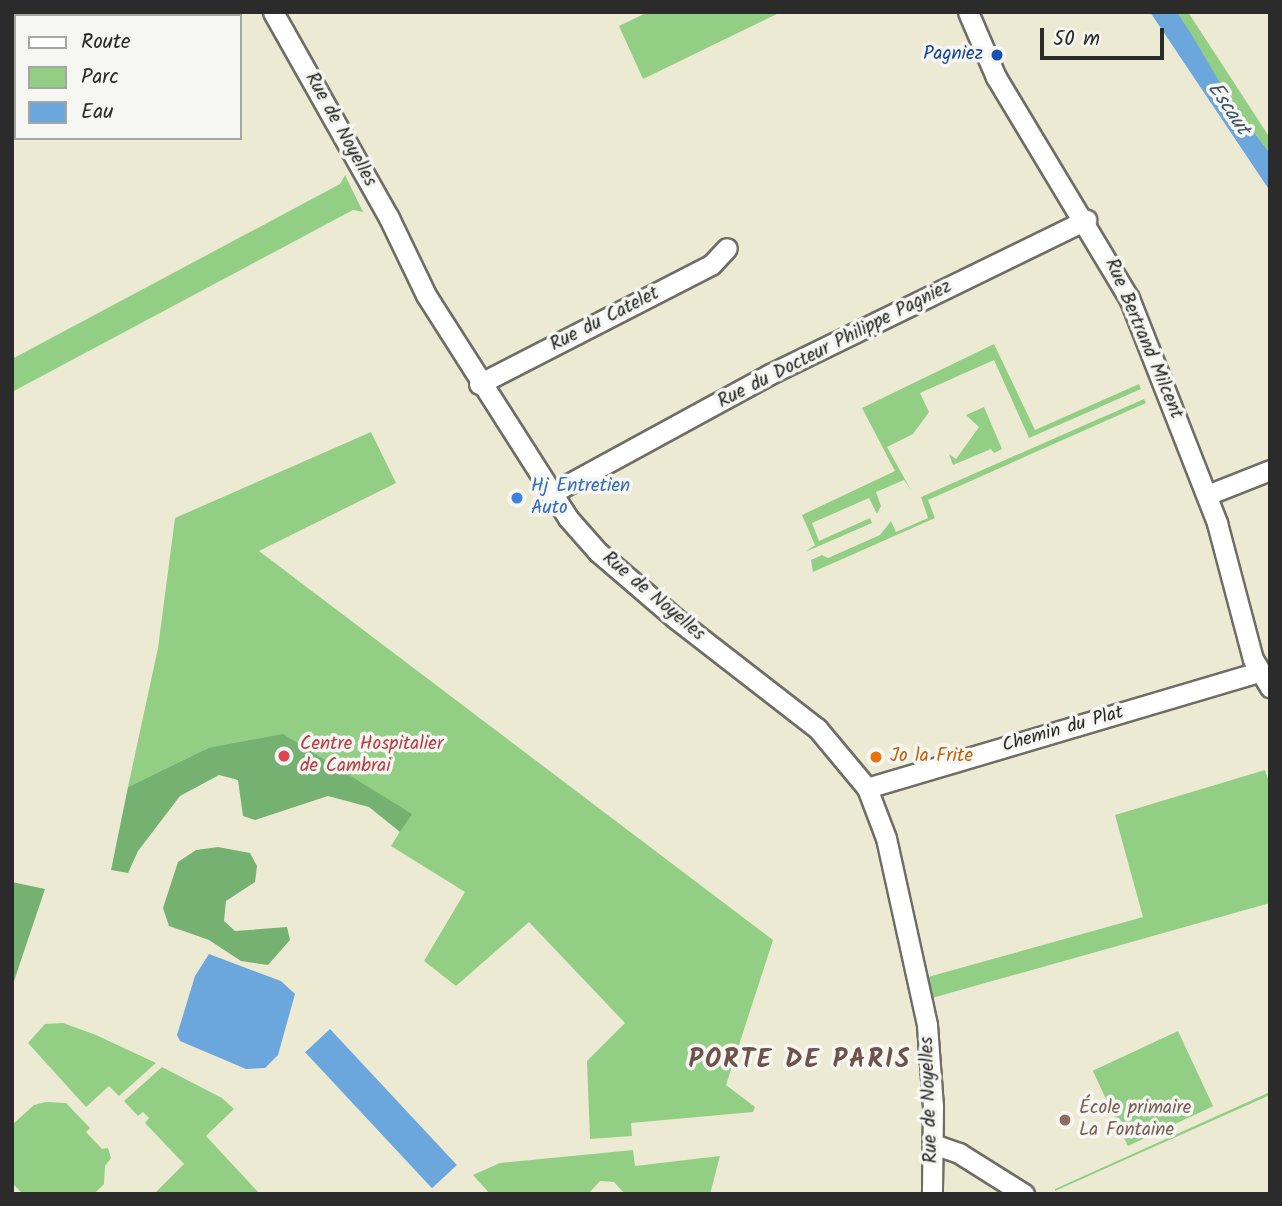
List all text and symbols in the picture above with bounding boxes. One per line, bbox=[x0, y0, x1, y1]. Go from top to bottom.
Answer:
legend bbox=[14, 14, 242, 140]
scale bar bbox=[1044, 14, 1168, 58]
text: 50 m bbox=[1053, 23, 1100, 56]
text: Route bbox=[81, 26, 130, 59]
place label: Pagniez bbox=[923, 44, 983, 66]
marker: Pagniez bbox=[989, 47, 1005, 63]
text: Parc bbox=[81, 61, 119, 94]
street label: Rue de Noyelles bbox=[299, 69, 381, 191]
water label: Escaut bbox=[1201, 78, 1255, 140]
text: Eau bbox=[81, 96, 113, 129]
street label: Rue Bertrand Milcent bbox=[1099, 255, 1187, 423]
street label: Rue du Docteur Philippe Pagniez bbox=[714, 276, 956, 414]
street label: Rue du Catelet bbox=[547, 283, 663, 357]
place label: Hj Entretien Auto bbox=[531, 476, 630, 520]
marker: Hj Entretien Auto bbox=[509, 490, 525, 506]
street label: Rue de Noyelles bbox=[597, 547, 709, 647]
street label: Chemin du Plat bbox=[1000, 702, 1126, 758]
place label: Centre Hospitalier de Cambrai bbox=[300, 734, 443, 778]
marker: Centre Hospitalier de Cambrai bbox=[274, 746, 294, 766]
place label: Jo la Frite bbox=[890, 746, 973, 768]
marker: Jo la Frite bbox=[868, 749, 884, 765]
street label: Rue de Noyelles bbox=[916, 1036, 944, 1164]
district label: PORTE DE PARIS bbox=[690, 1045, 910, 1077]
place label: École primaire La Fontaine bbox=[1079, 1098, 1191, 1142]
marker: École primaire La Fontaine bbox=[1057, 1112, 1073, 1128]

